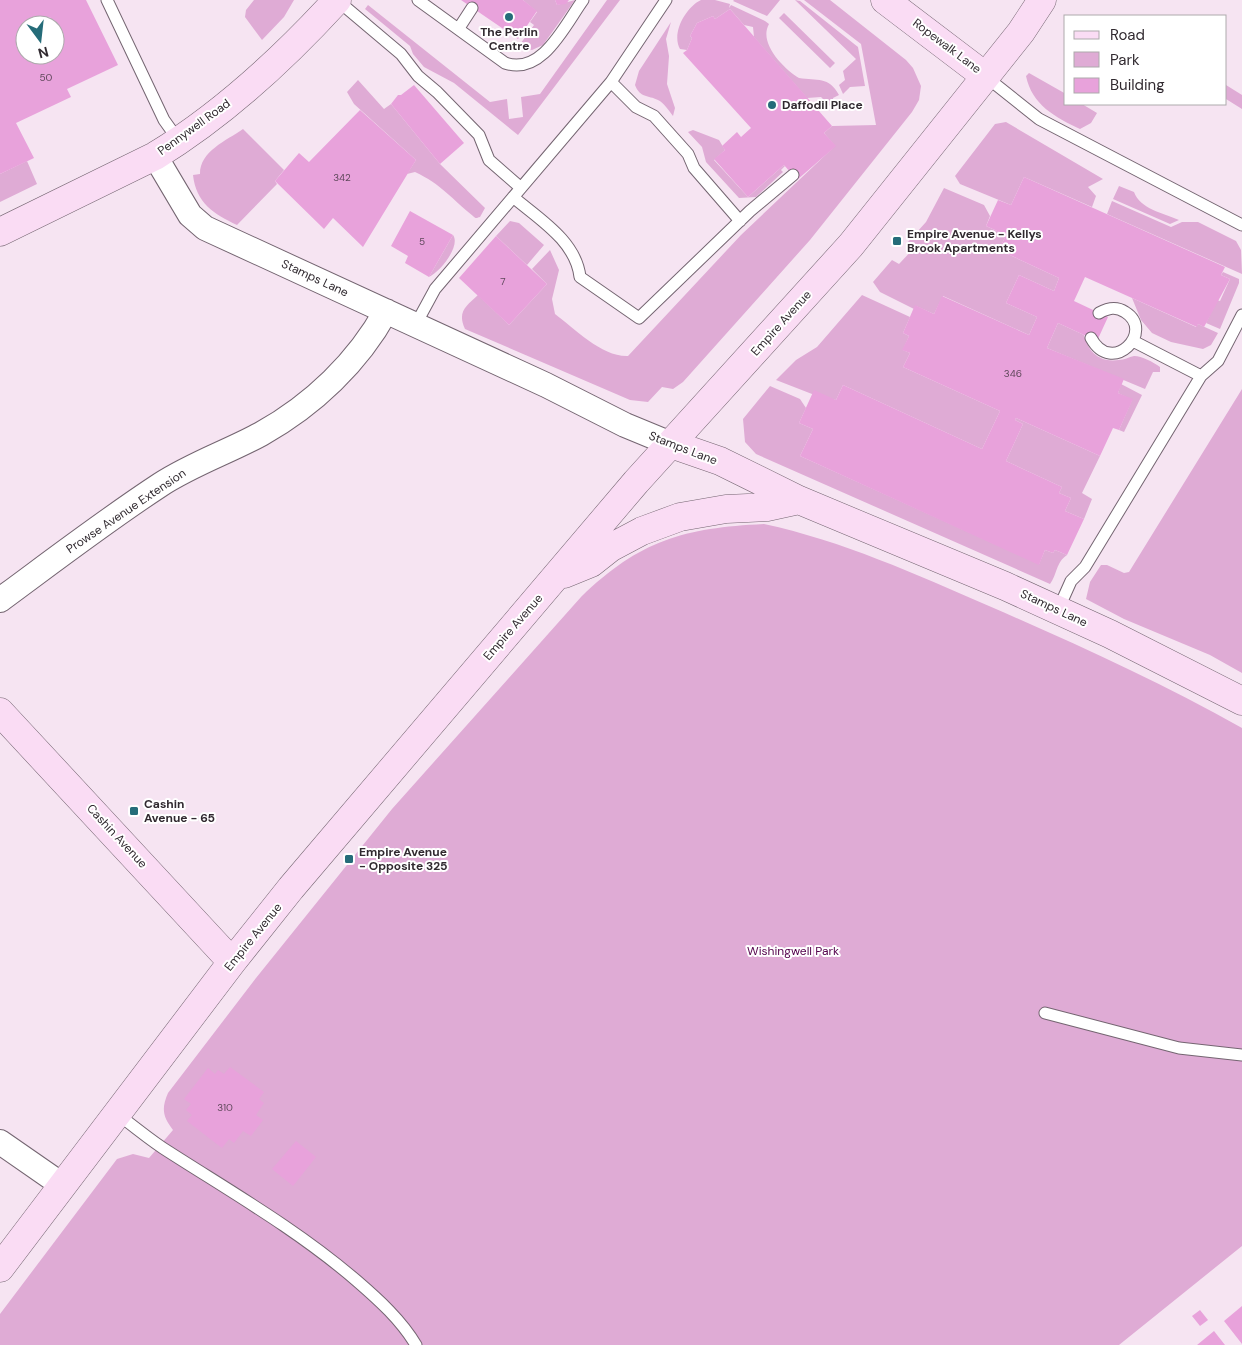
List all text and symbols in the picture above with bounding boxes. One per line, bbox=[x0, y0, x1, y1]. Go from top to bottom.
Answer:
marker: The Perlin Centre bbox=[503, 11, 515, 23]
north arrow bbox=[15, 15, 65, 65]
street label: Ropewalk Lane bbox=[909, 15, 985, 77]
legend bbox=[1064, 15, 1227, 105]
place label: The Perlin Centre bbox=[480, 24, 538, 54]
text: Road bbox=[1110, 25, 1145, 45]
text: N bbox=[36, 43, 51, 63]
text: Park bbox=[1110, 50, 1140, 70]
house number: 50 bbox=[40, 71, 53, 84]
text: Building bbox=[1110, 75, 1165, 95]
street label: Pennywell Road bbox=[155, 95, 233, 159]
place label: Daffodil Place bbox=[782, 97, 863, 113]
marker: Daffodil Place bbox=[766, 99, 778, 111]
house number: 342 bbox=[333, 171, 351, 184]
place label: Empire Avenue - Kellys Brook Apartments bbox=[907, 226, 1042, 256]
house number: 5 bbox=[419, 235, 425, 248]
marker: Empire Avenue - Kellys Brook Apartments bbox=[891, 235, 903, 247]
street label: Stamps Lane bbox=[279, 255, 351, 301]
house number: 7 bbox=[500, 275, 506, 288]
street label: Empire Avenue bbox=[747, 287, 815, 359]
house number: 346 bbox=[1004, 367, 1022, 380]
street label: Stamps Lane bbox=[646, 428, 720, 468]
street label: Prowse Avenue Extension bbox=[63, 465, 189, 557]
street label: Stamps Lane bbox=[1018, 585, 1090, 631]
street label: Empire Avenue bbox=[480, 590, 546, 664]
place label: Cashin Avenue - 65 bbox=[144, 796, 215, 826]
street label: Cashin Avenue bbox=[83, 801, 151, 871]
marker: Cashin Avenue - 65 bbox=[128, 805, 140, 817]
place label: Empire Avenue - Opposite 325 bbox=[359, 844, 448, 874]
marker: Empire Avenue - Opposite 325 bbox=[343, 853, 355, 865]
street label: Empire Avenue bbox=[221, 900, 285, 974]
park label: Wishingwell Park bbox=[747, 943, 839, 959]
house number: 310 bbox=[217, 1101, 233, 1114]

